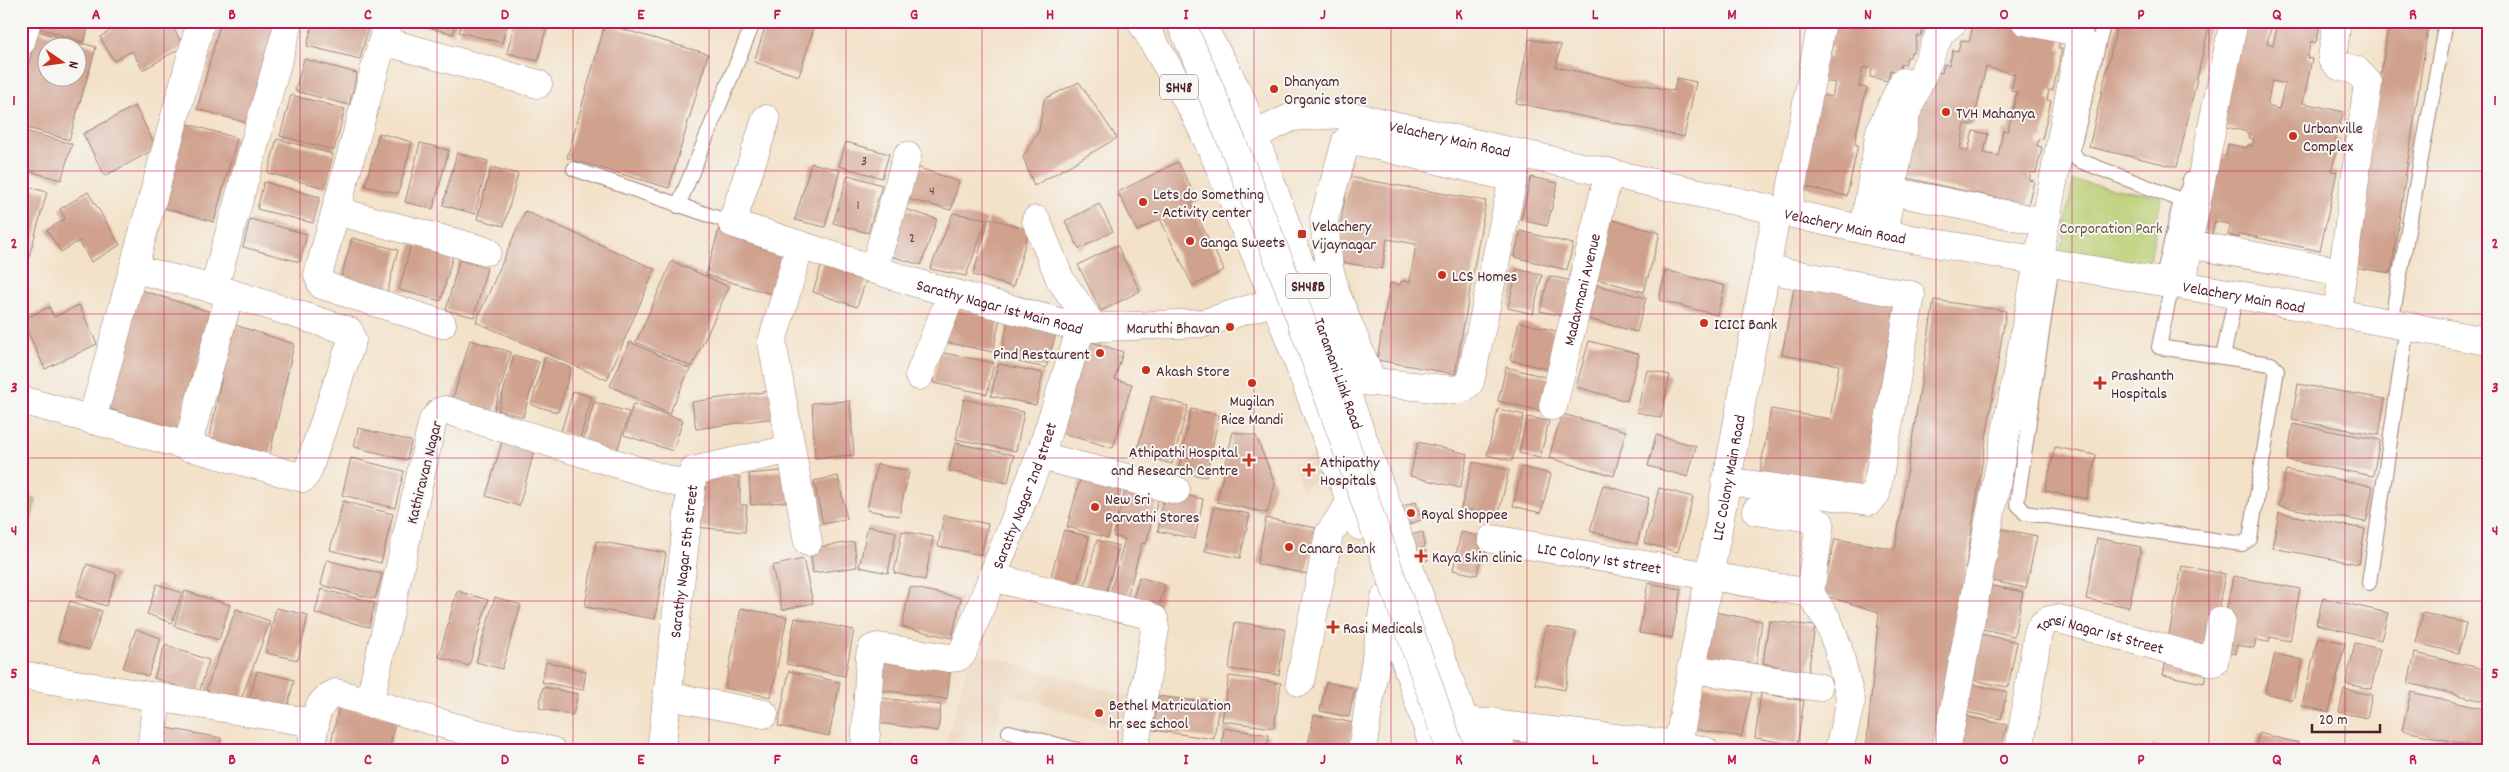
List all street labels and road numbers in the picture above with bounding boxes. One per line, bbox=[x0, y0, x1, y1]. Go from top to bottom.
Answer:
road number: SH48 bbox=[1160, 74, 1198, 100]
street label: Velachery Main Road bbox=[1386, 116, 1512, 165]
street label: Velachery Main Road bbox=[1782, 203, 1907, 252]
street label: Madavmani Avenue bbox=[1559, 231, 1608, 348]
road number: SH48B bbox=[1286, 274, 1330, 298]
street label: Sarathy Nagar 1st Main Road bbox=[913, 275, 1085, 342]
street label: Velachery Main Road bbox=[2181, 276, 2307, 321]
street label: Taramani Link Road bbox=[1306, 315, 1368, 433]
street label: LIC Colony Main Road bbox=[1707, 413, 1753, 543]
street label: Kathiravan Nagar bbox=[401, 419, 449, 527]
street label: Sarathy Nagar 2nd street bbox=[988, 420, 1064, 573]
street label: Sarathy Nagar 5th street bbox=[665, 484, 705, 639]
street label: LIC Colony 1st street bbox=[1535, 538, 1663, 582]
street label: Tansi Nagar 1st Street bbox=[2031, 610, 2166, 661]

